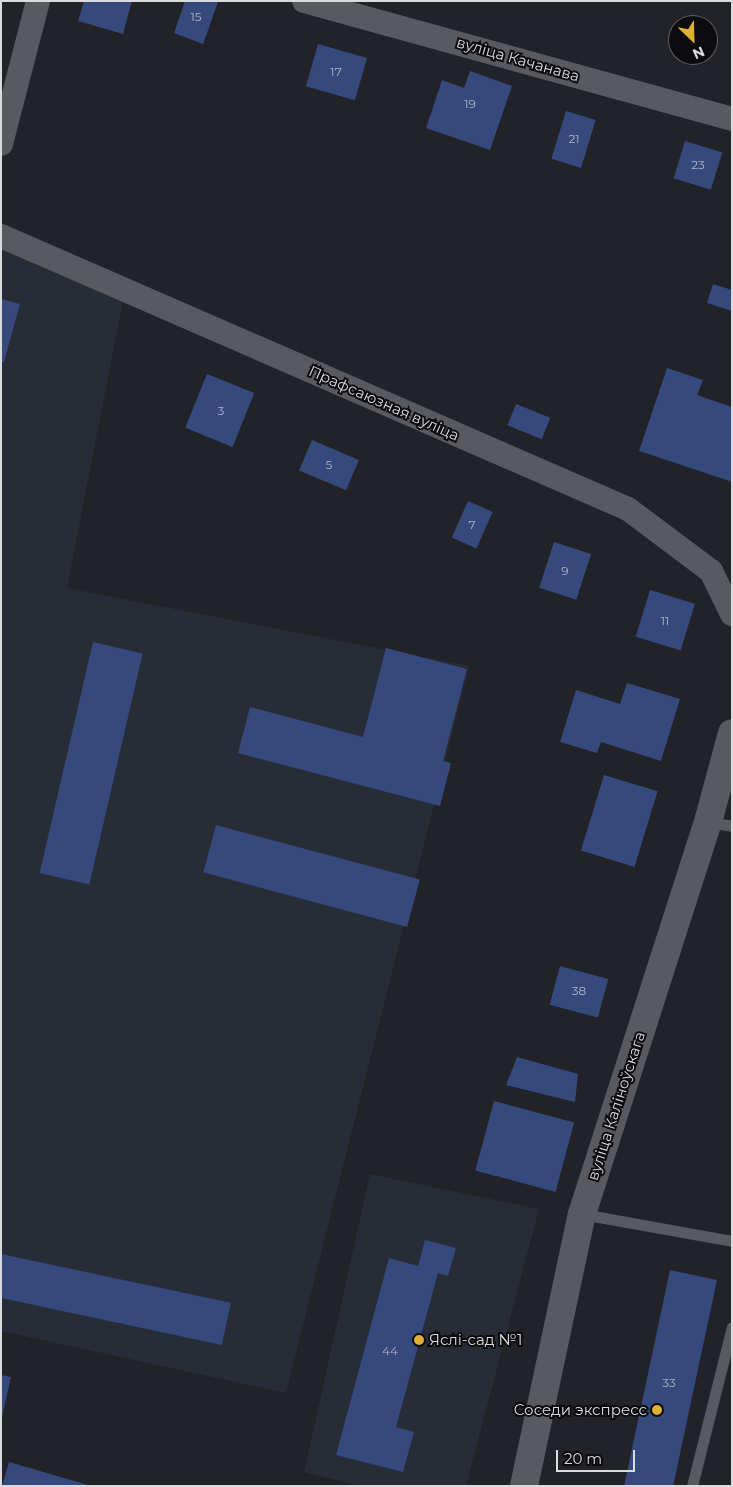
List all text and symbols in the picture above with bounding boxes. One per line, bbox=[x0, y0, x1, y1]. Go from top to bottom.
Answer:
house number: 15 bbox=[190, 10, 202, 24]
north arrow bbox=[668, 15, 718, 65]
street label: вуліца Качанава bbox=[454, 33, 582, 85]
text: N bbox=[690, 42, 708, 63]
house number: 17 bbox=[330, 65, 342, 79]
house number: 19 bbox=[464, 97, 476, 111]
house number: 21 bbox=[568, 132, 580, 146]
house number: 23 bbox=[691, 158, 705, 172]
street label: Прафсаюзная вуліца bbox=[306, 362, 462, 444]
house number: 3 bbox=[218, 404, 224, 418]
house number: 5 bbox=[326, 458, 332, 472]
house number: 7 bbox=[468, 518, 476, 532]
house number: 9 bbox=[561, 564, 569, 578]
house number: 11 bbox=[661, 614, 669, 628]
house number: 38 bbox=[572, 984, 586, 998]
street label: вуліца Каліноўскага bbox=[583, 1029, 649, 1183]
place label: Яслі-сад №1 bbox=[429, 1331, 522, 1349]
marker: Яслі-сад №1 bbox=[413, 1334, 425, 1346]
house number: 44 bbox=[382, 1344, 398, 1358]
house number: 33 bbox=[662, 1376, 676, 1390]
place label: Соседи экспресс bbox=[514, 1401, 647, 1419]
marker: Соседи экспресс bbox=[651, 1404, 663, 1416]
scale bar bbox=[558, 1440, 637, 1472]
text: 20 m bbox=[564, 1449, 602, 1468]

